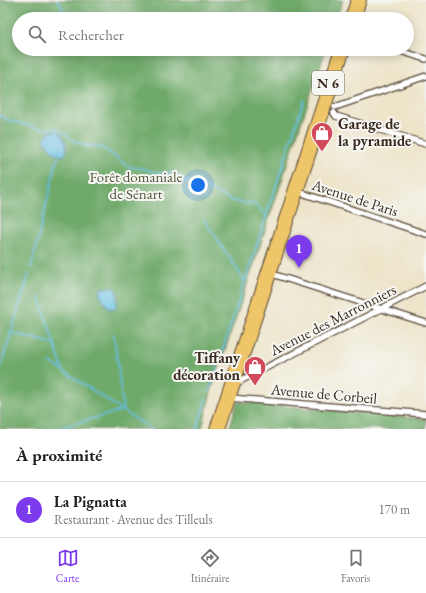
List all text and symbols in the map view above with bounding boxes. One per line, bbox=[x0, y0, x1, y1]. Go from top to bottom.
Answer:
search box bbox=[12, 12, 414, 56]
icon: search bbox=[26, 23, 48, 45]
text: Rechercher bbox=[58, 25, 124, 44]
road number: N 6 bbox=[312, 71, 344, 95]
place label: Garage de la pyramide bbox=[338, 114, 411, 150]
shop icon: Garage de la pyramide bbox=[309, 120, 335, 153]
park label: Forêt domaniale de Sénart bbox=[90, 167, 183, 203]
street label: Avenue de Paris bbox=[309, 174, 401, 220]
your location bbox=[188, 175, 208, 195]
pin: 1 bbox=[286, 235, 312, 268]
street label: Avenue des Marronniers bbox=[266, 279, 399, 360]
place label: Tiffany décoration bbox=[173, 348, 241, 384]
shop icon: Tiffany décoration bbox=[242, 354, 268, 387]
street label: Avenue de Corbeil bbox=[269, 379, 378, 408]
text: À proximité bbox=[16, 444, 102, 466]
text: La Pignatta bbox=[54, 492, 127, 511]
text: 1 bbox=[26, 501, 32, 518]
text: 170 m bbox=[379, 501, 410, 518]
text: Restaurant · Avenue des Tilleuls bbox=[54, 511, 213, 528]
tab: Carte bbox=[56, 547, 79, 585]
tab: Itinéraire bbox=[191, 547, 229, 585]
tab: Favoris bbox=[341, 547, 370, 585]

